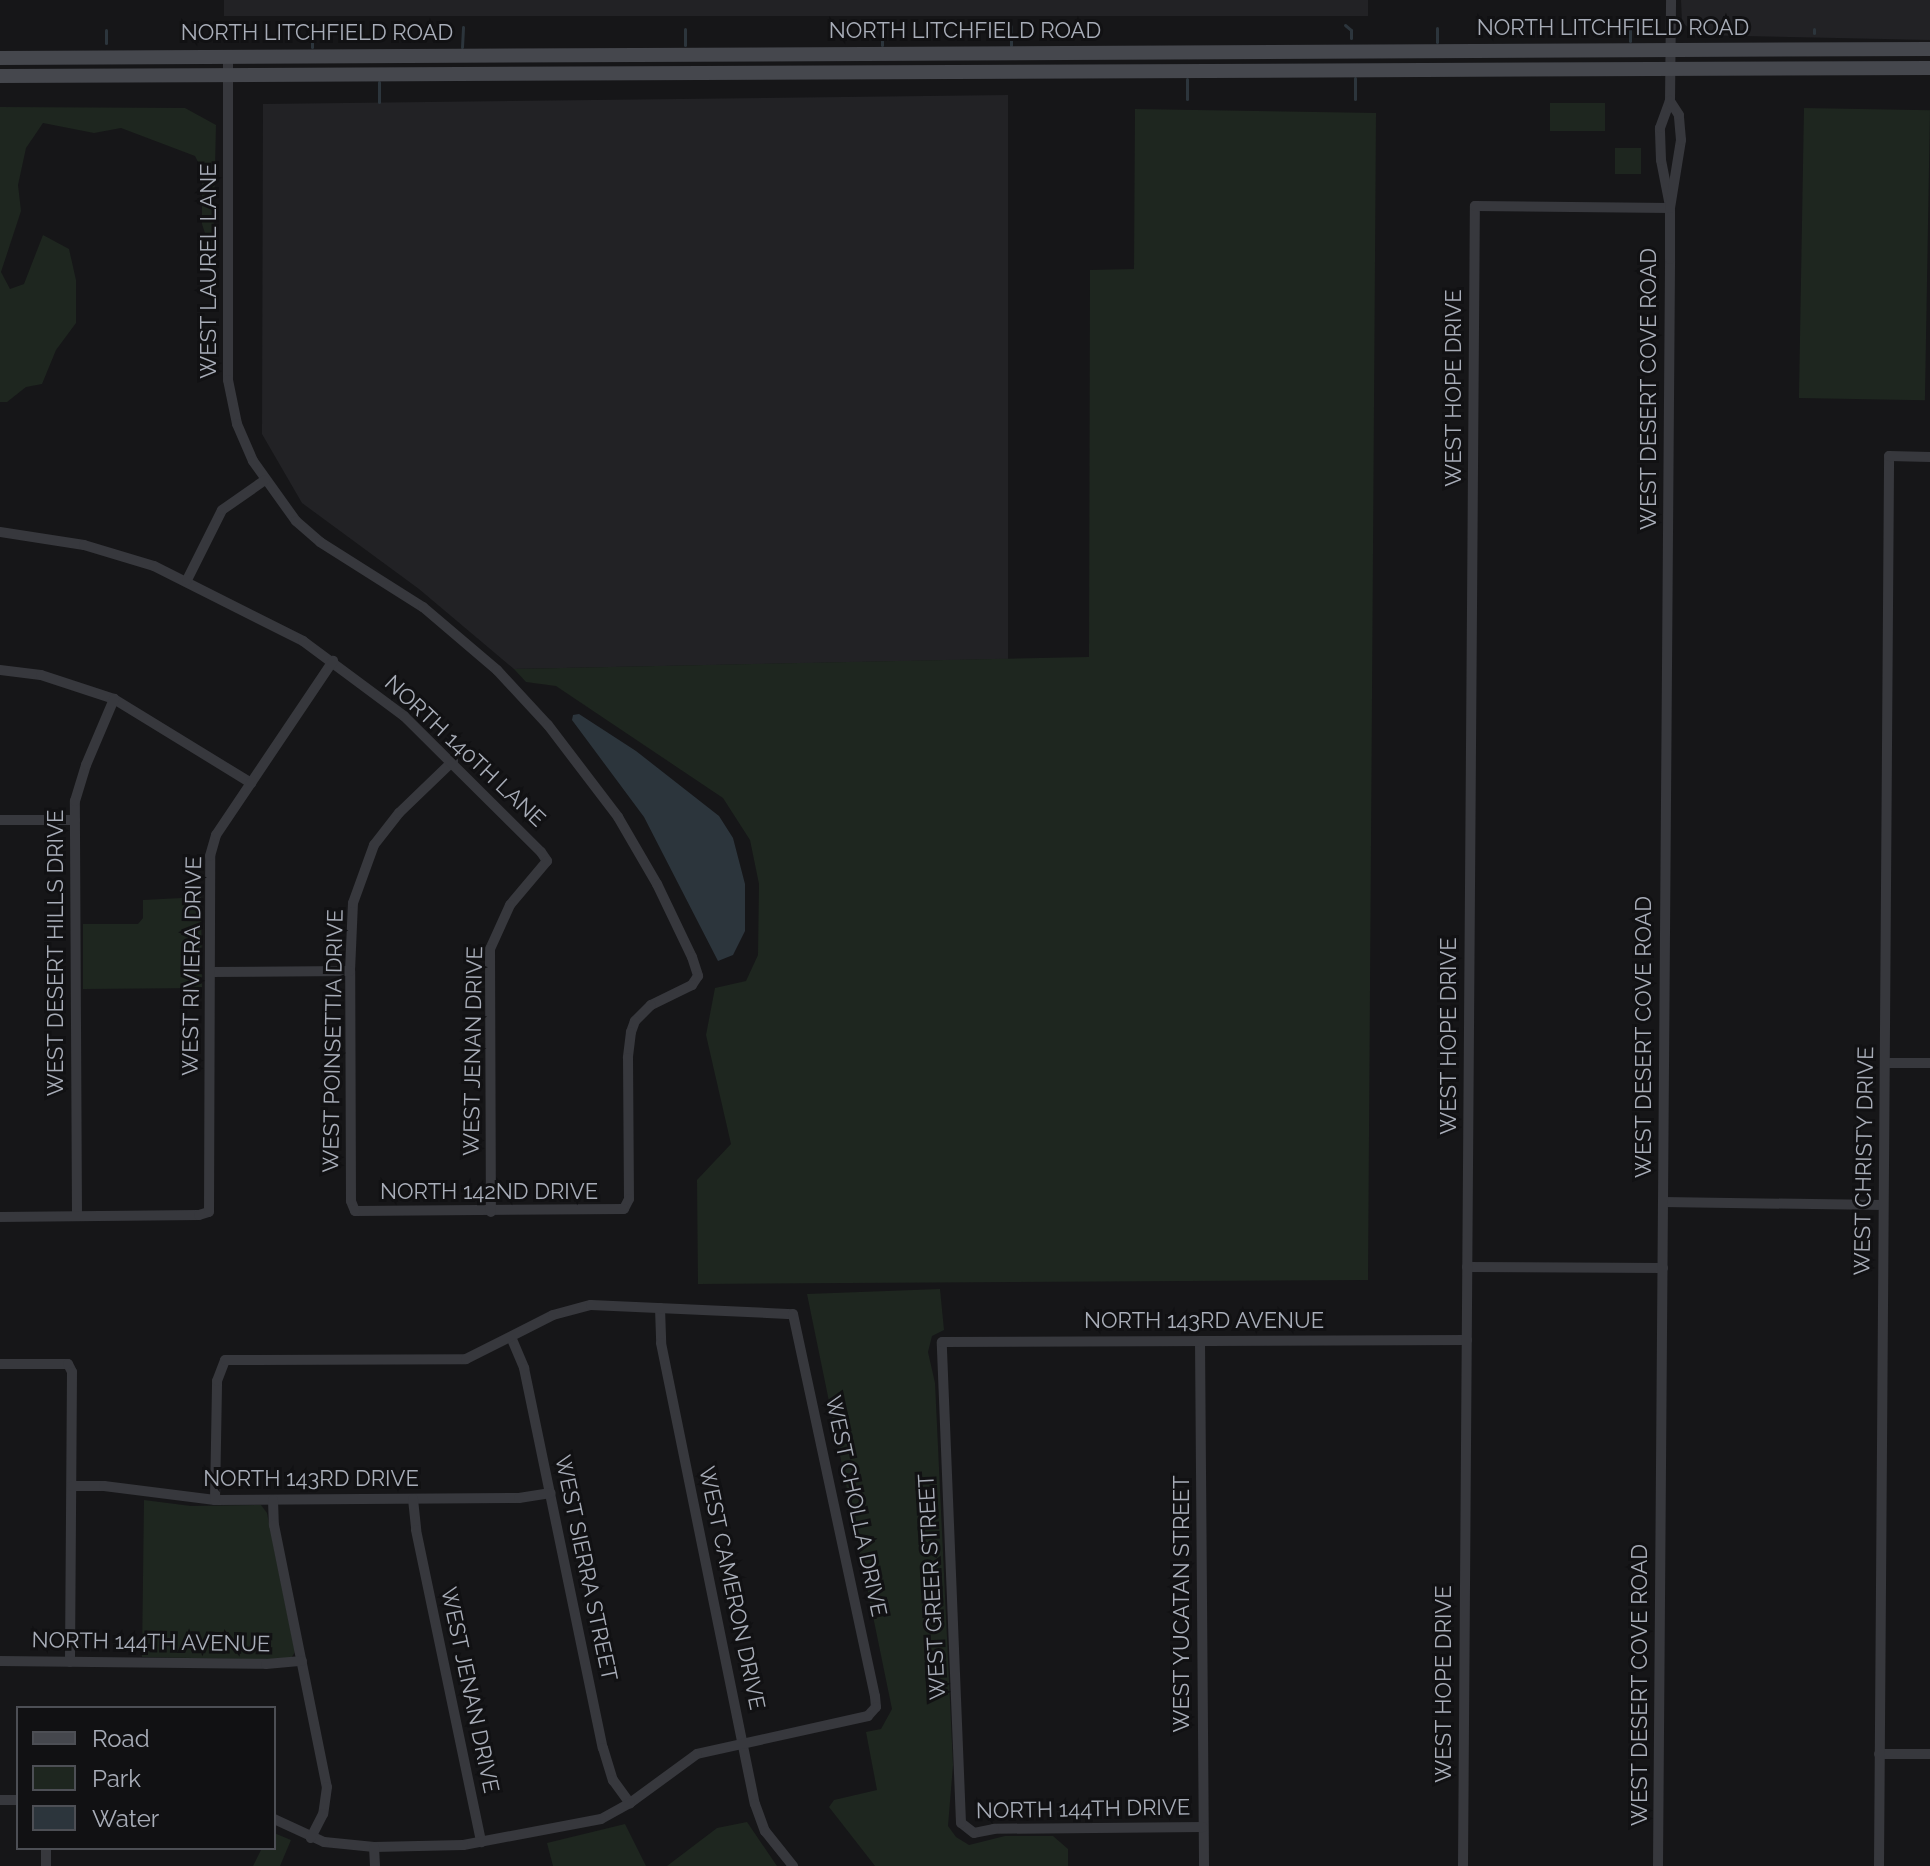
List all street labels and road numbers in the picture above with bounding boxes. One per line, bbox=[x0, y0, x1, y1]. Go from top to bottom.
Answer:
street label: NORTH LITCHFIELD ROAD bbox=[1477, 15, 1749, 41]
street label: NORTH LITCHFIELD ROAD bbox=[829, 18, 1101, 44]
street label: NORTH LITCHFIELD ROAD bbox=[181, 20, 453, 46]
street label: WEST LAUREL LANE bbox=[196, 163, 222, 379]
street label: WEST DESERT COVE ROAD bbox=[1636, 247, 1662, 531]
street label: WEST HOPE DRIVE bbox=[1441, 289, 1467, 487]
street label: NORTH 140TH LANE bbox=[379, 670, 551, 832]
street label: WEST DESERT HILLS DRIVE bbox=[43, 809, 69, 1097]
street label: WEST RIVIERA DRIVE bbox=[177, 855, 207, 1077]
street label: WEST DESERT COVE ROAD bbox=[1631, 895, 1657, 1179]
street label: WEST POINSETTIA DRIVE bbox=[317, 908, 349, 1174]
street label: WEST HOPE DRIVE bbox=[1436, 937, 1462, 1135]
street label: WEST JENAN DRIVE bbox=[458, 945, 488, 1157]
street label: WEST CHRISTY DRIVE bbox=[1849, 1046, 1879, 1276]
street label: NORTH 142ND DRIVE bbox=[380, 1179, 598, 1205]
street label: NORTH 143RD AVENUE bbox=[1084, 1308, 1324, 1334]
street label: WEST CHOLLA DRIVE bbox=[820, 1392, 892, 1620]
street label: WEST SIERRA STREET bbox=[549, 1452, 623, 1684]
street label: WEST CAMERON DRIVE bbox=[693, 1464, 771, 1712]
street label: NORTH 143RD DRIVE bbox=[203, 1466, 419, 1492]
street label: WEST GREER STREET bbox=[913, 1473, 951, 1701]
street label: WEST YUCATAN STREET bbox=[1169, 1475, 1195, 1733]
street label: WEST DESERT COVE ROAD bbox=[1627, 1543, 1653, 1827]
street label: WEST JENAN DRIVE bbox=[435, 1584, 505, 1796]
street label: WEST HOPE DRIVE bbox=[1431, 1585, 1457, 1783]
street label: NORTH 144TH AVENUE bbox=[31, 1627, 271, 1657]
street label: NORTH 144TH DRIVE bbox=[976, 1794, 1190, 1824]

